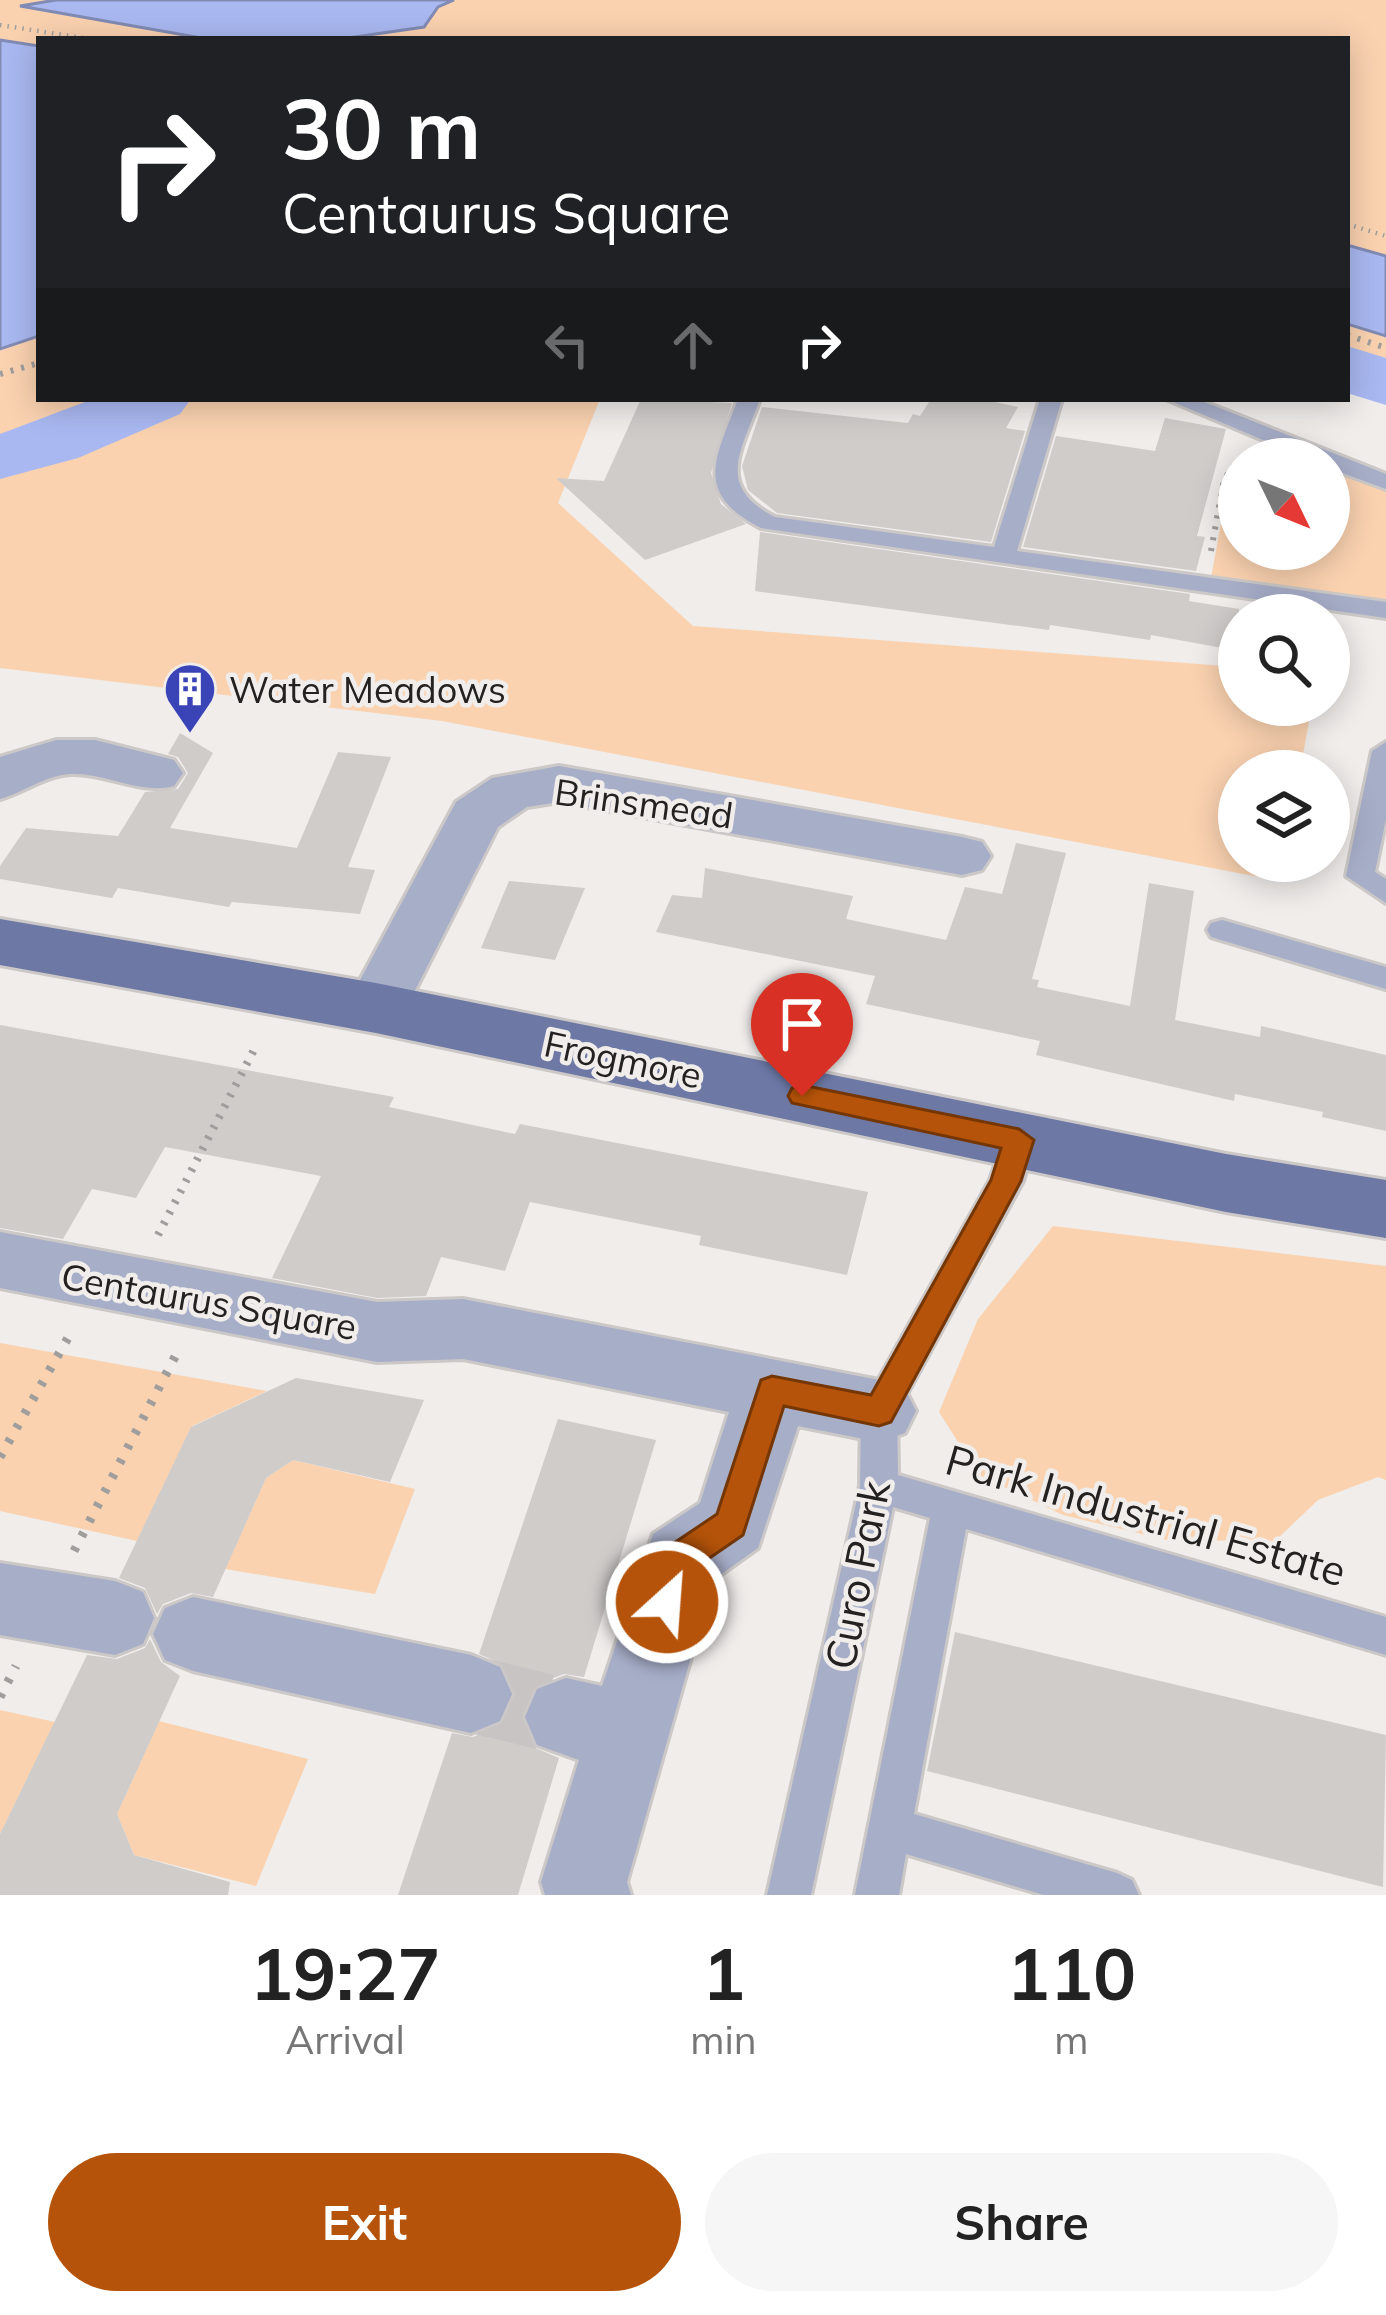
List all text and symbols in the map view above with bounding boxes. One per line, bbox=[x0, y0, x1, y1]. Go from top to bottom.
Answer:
text: 30 m bbox=[282, 75, 481, 180]
icon: right bbox=[84, 84, 240, 240]
text: Centaurus Square bbox=[282, 179, 730, 247]
icon: left bbox=[534, 312, 600, 378]
icon: ahead bbox=[660, 312, 726, 378]
icon: right bbox=[786, 312, 852, 378]
north arrow bbox=[1218, 438, 1350, 570]
map controls bbox=[1218, 438, 1350, 882]
button: search bbox=[1218, 594, 1350, 726]
building icon: Water Meadows bbox=[162, 661, 218, 735]
place label: Water Meadows bbox=[229, 667, 506, 712]
button: layers bbox=[1218, 750, 1350, 882]
street label: Brinsmead bbox=[552, 768, 736, 838]
pin bbox=[751, 973, 853, 1096]
icon: arrive bbox=[769, 991, 835, 1057]
street label: Frogmore bbox=[540, 1020, 706, 1098]
street label: Centaurus Square bbox=[58, 1253, 360, 1349]
street label: Park Industrial Estate bbox=[940, 1433, 1352, 1597]
street label: Curo Park bbox=[813, 1476, 901, 1674]
position arrow bbox=[604, 1539, 730, 1665]
text: 19:27 bbox=[250, 1928, 440, 2018]
text: 1 bbox=[702, 1928, 745, 2018]
text: 110 bbox=[1007, 1928, 1136, 2018]
text: Arrival bbox=[286, 2015, 405, 2064]
text: min bbox=[690, 2015, 757, 2064]
text: m bbox=[1054, 2015, 1088, 2064]
button: Exit bbox=[48, 2153, 681, 2291]
button: Share bbox=[705, 2153, 1338, 2291]

